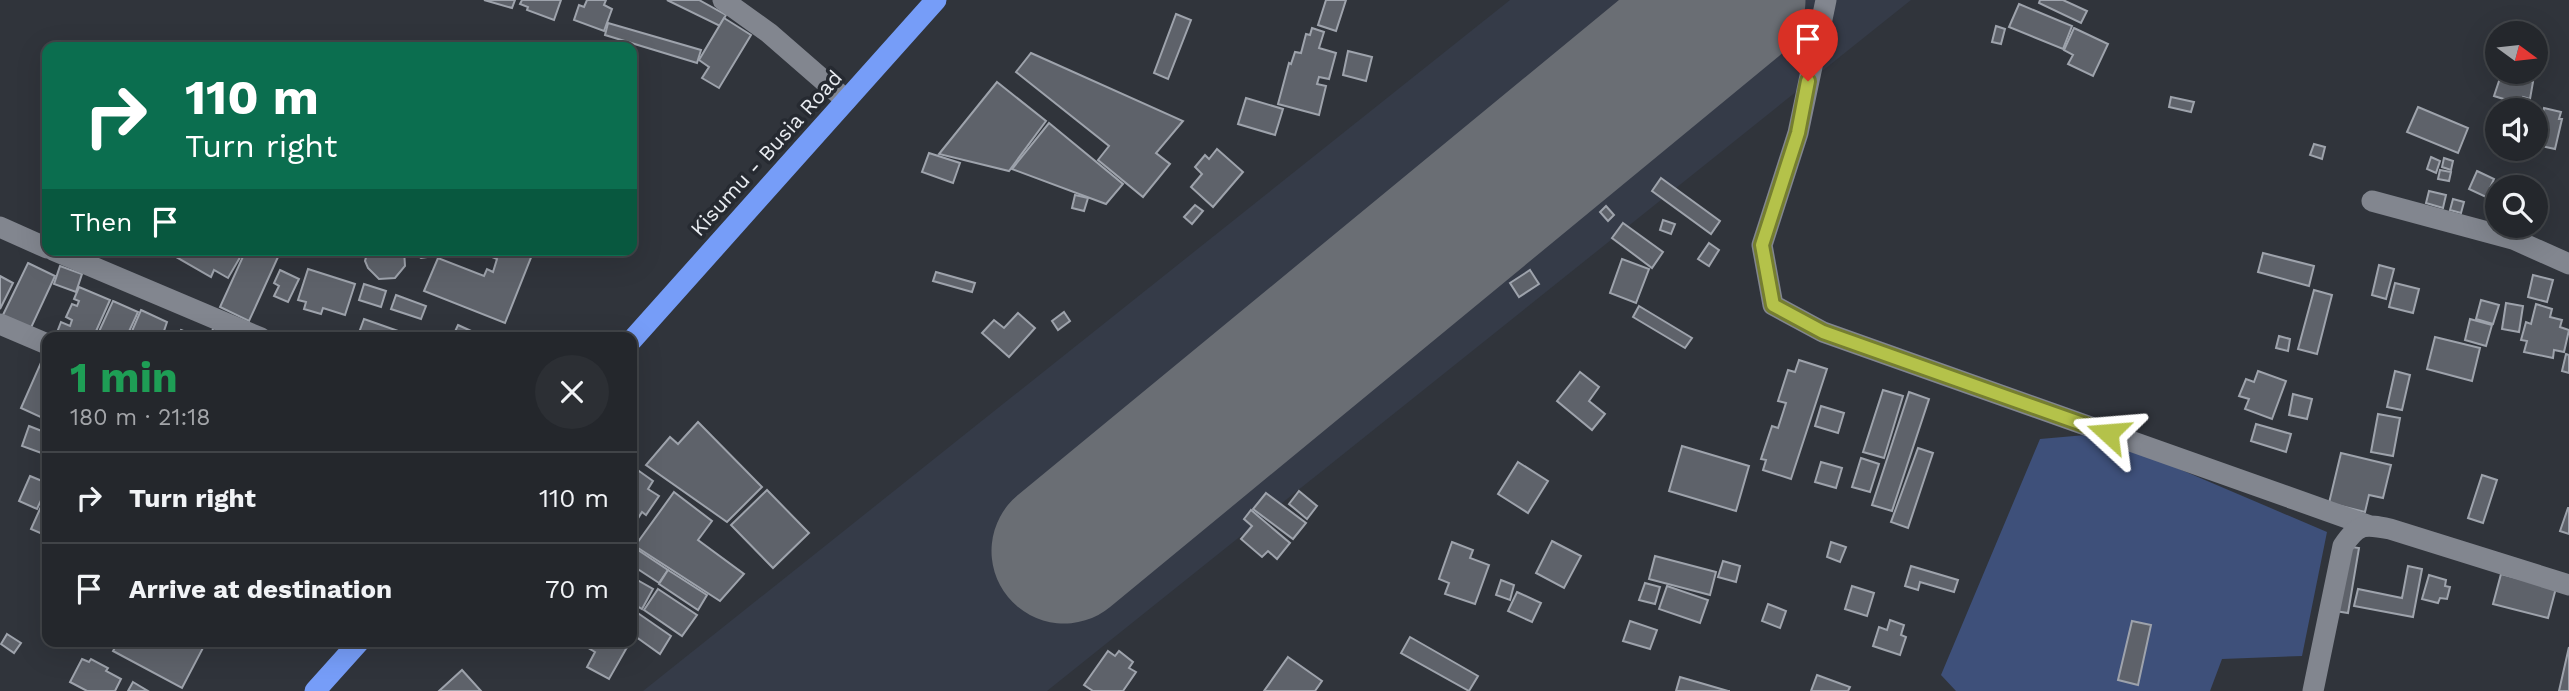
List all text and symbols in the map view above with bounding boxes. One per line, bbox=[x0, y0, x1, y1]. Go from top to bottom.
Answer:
pin bbox=[1778, 9, 1838, 81]
icon: arrive bbox=[1789, 20, 1827, 58]
north arrow bbox=[2485, 21, 2548, 84]
map controls bbox=[2485, 21, 2548, 238]
street label: Kisumu - Busia Road bbox=[685, 65, 847, 241]
text: 110 m bbox=[185, 68, 319, 126]
icon: right bbox=[70, 70, 161, 161]
button: sound bbox=[2485, 98, 2548, 161]
text: Turn right bbox=[185, 127, 337, 165]
button: search bbox=[2485, 175, 2548, 238]
icon: arrive bbox=[146, 203, 184, 241]
text: Then bbox=[70, 207, 132, 237]
text: 1 min bbox=[70, 353, 178, 402]
button: close bbox=[535, 355, 609, 429]
position arrow bbox=[2071, 396, 2145, 470]
text: 180 m · 21:18 bbox=[70, 404, 210, 431]
icon: right bbox=[70, 479, 108, 517]
text: Turn right bbox=[129, 483, 256, 513]
text: 110 m bbox=[539, 483, 609, 513]
icon: arrive bbox=[70, 570, 108, 608]
text: Arrive at destination bbox=[129, 574, 392, 604]
text: 70 m bbox=[545, 574, 609, 604]

